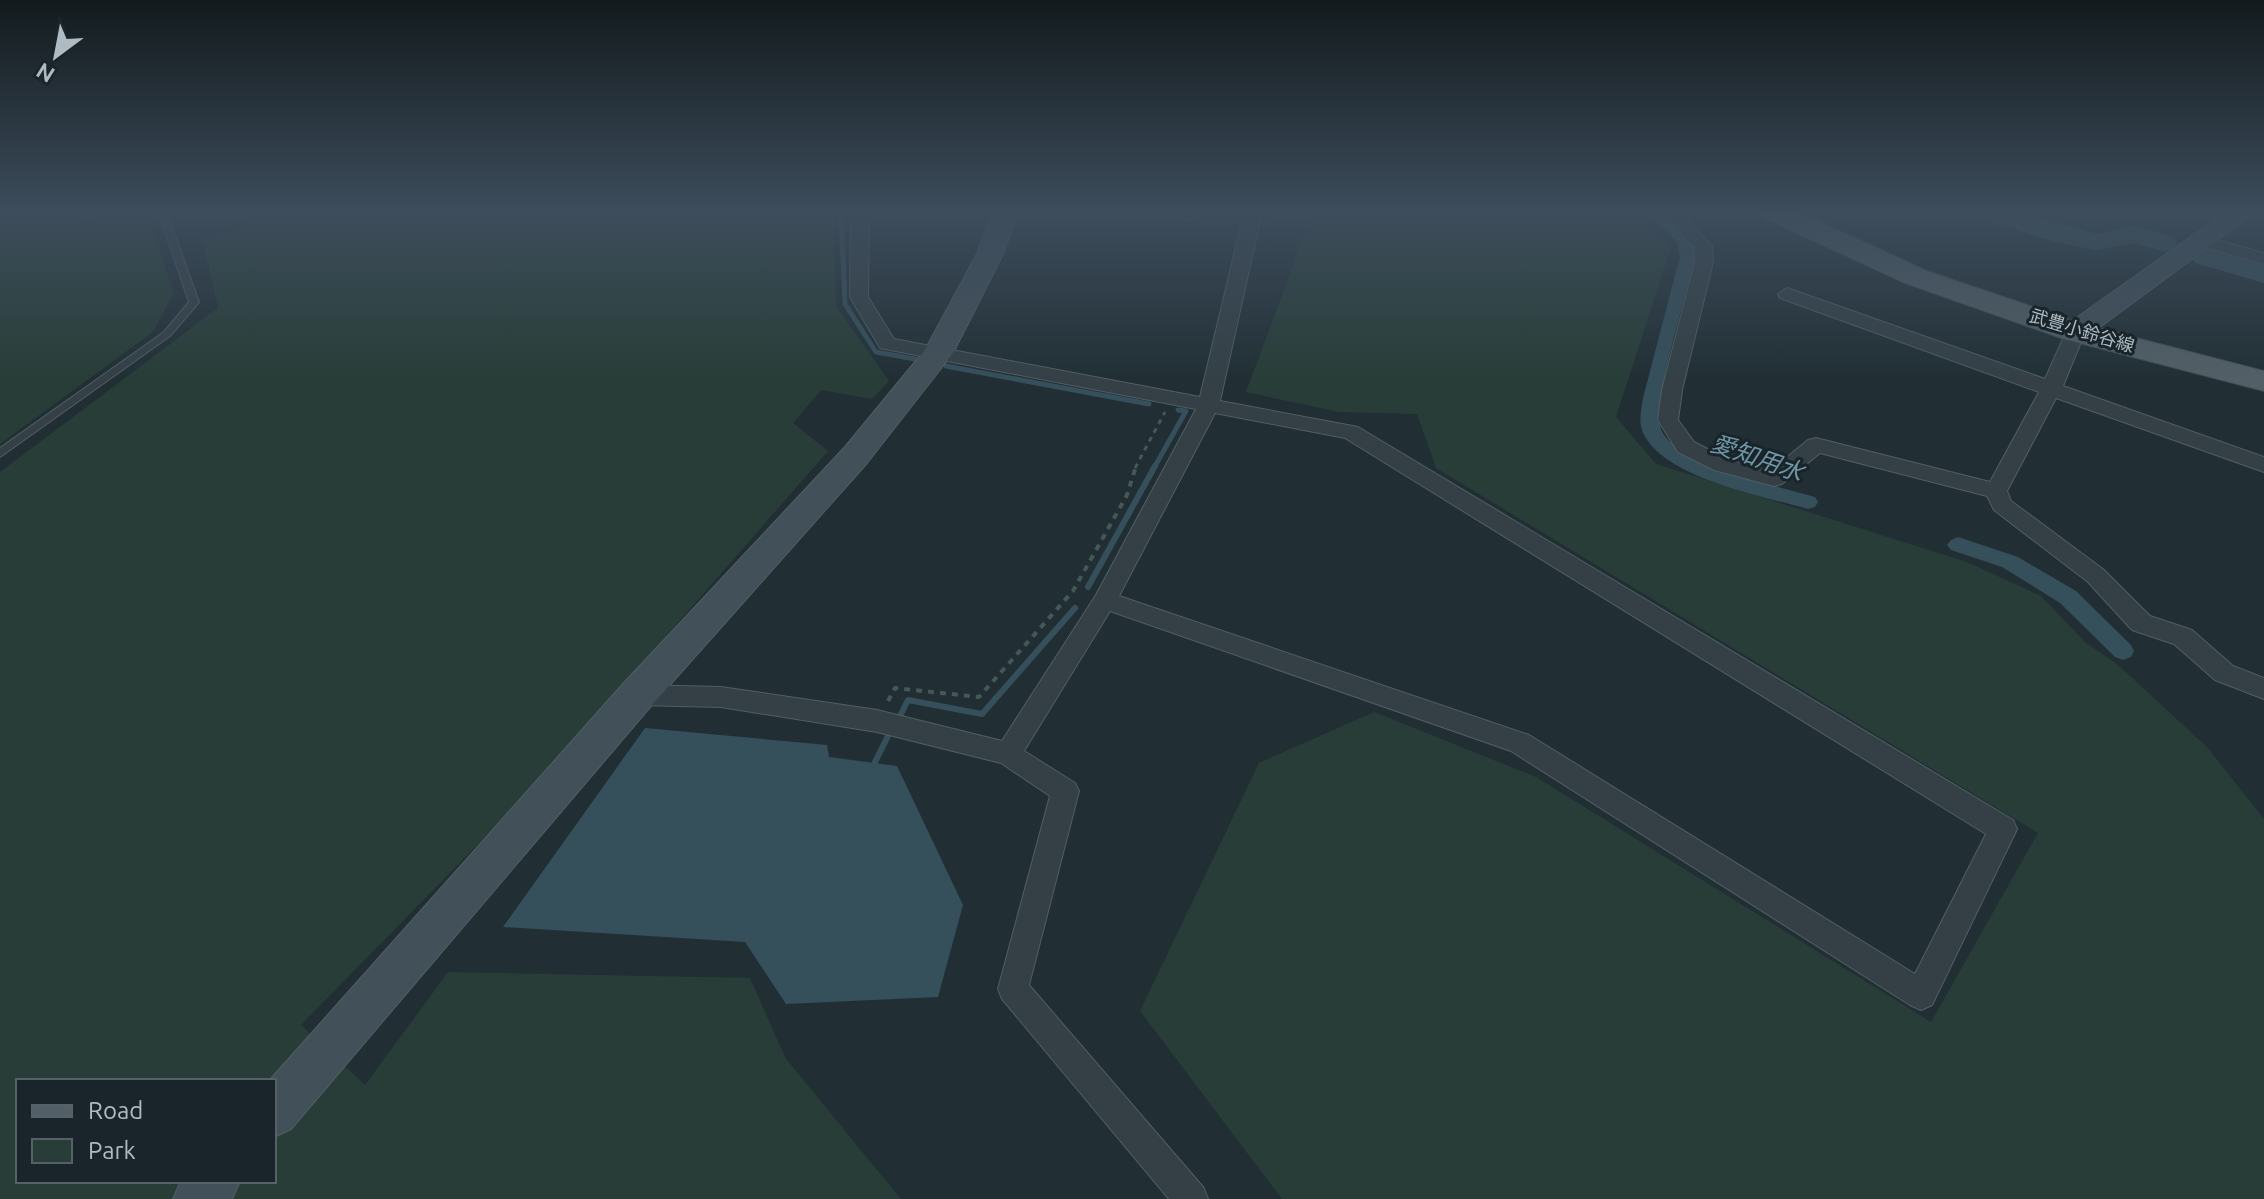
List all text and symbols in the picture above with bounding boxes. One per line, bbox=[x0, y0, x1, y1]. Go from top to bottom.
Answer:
north arrow bbox=[16, 16, 96, 96]
text: N bbox=[32, 58, 59, 88]
street label: 武豊小鈴谷線 bbox=[2028, 305, 2137, 355]
water label: 愛知用水 bbox=[1707, 429, 1810, 487]
legend bbox=[16, 1079, 276, 1183]
text: Road bbox=[88, 1097, 143, 1124]
text: Park bbox=[88, 1137, 136, 1164]

